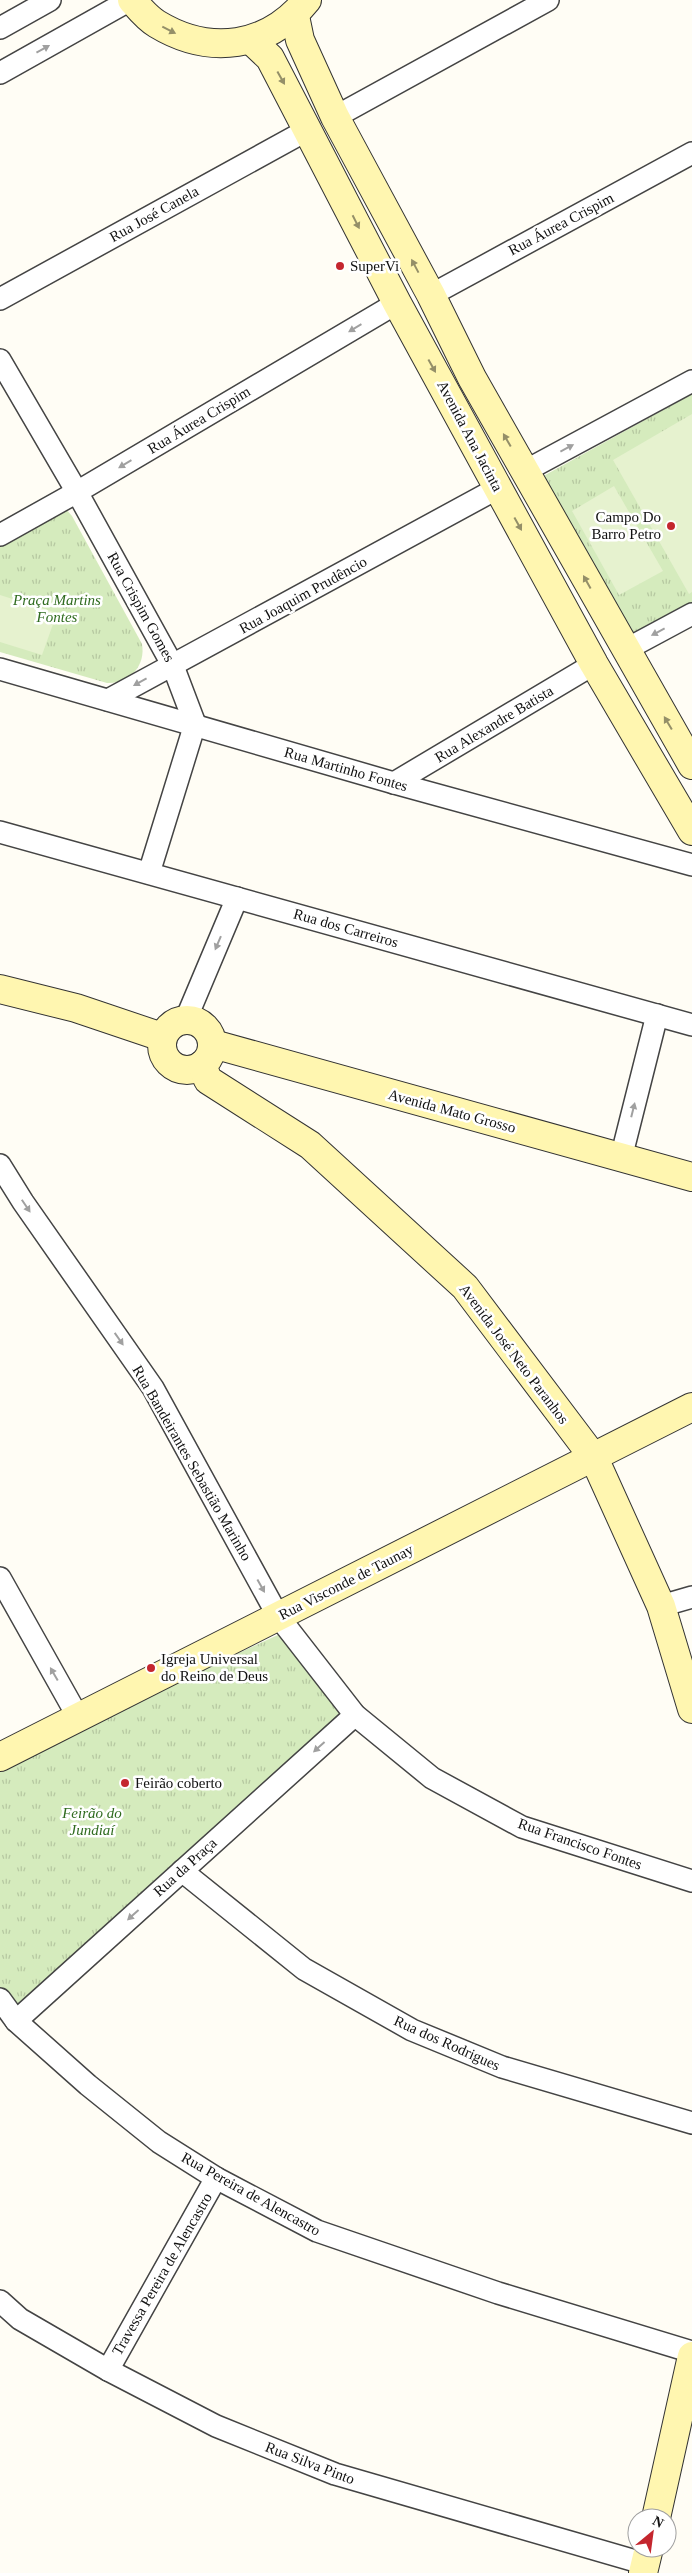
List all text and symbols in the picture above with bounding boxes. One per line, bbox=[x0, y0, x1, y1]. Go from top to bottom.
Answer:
one-way arrow bbox=[162, 26, 176, 34]
one-way arrow bbox=[35, 45, 50, 53]
one-way arrow bbox=[276, 72, 285, 85]
street label: Rua José Canela bbox=[107, 183, 202, 245]
street label: Rua Áurea Crispim bbox=[506, 189, 617, 258]
one-way arrow bbox=[352, 215, 360, 229]
place label: SuperVi bbox=[350, 258, 399, 274]
one-way arrow bbox=[411, 258, 419, 273]
marker: SuperVi bbox=[334, 260, 346, 272]
one-way arrow bbox=[348, 323, 361, 332]
one-way arrow bbox=[428, 358, 436, 373]
street label: Avenida Ana Jacinta bbox=[434, 378, 506, 494]
street label: Rua Áurea Crispim bbox=[145, 383, 253, 457]
one-way arrow bbox=[503, 433, 511, 448]
one-way arrow bbox=[560, 444, 575, 452]
one-way arrow bbox=[118, 459, 131, 468]
place label: Campo Do Barro Petro bbox=[591, 509, 661, 542]
one-way arrow bbox=[514, 517, 522, 531]
marker: Campo Do Barro Petro bbox=[665, 520, 677, 532]
street label: Rua Crispim Gomes bbox=[104, 550, 178, 665]
street label: Rua Joaquim Prudêncio bbox=[236, 553, 370, 637]
one-way arrow bbox=[582, 575, 591, 589]
park label: Praça Martins Fontes bbox=[12, 592, 101, 625]
one-way arrow bbox=[651, 628, 666, 636]
one-way arrow bbox=[133, 678, 147, 687]
street label: Rua Alexandre Batista bbox=[432, 682, 556, 766]
one-way arrow bbox=[663, 716, 672, 729]
street label: Rua Martinho Fontes bbox=[283, 744, 410, 794]
street label: Rua dos Carreiros bbox=[292, 905, 400, 951]
one-way arrow bbox=[214, 936, 222, 950]
street label: Avenida Mato Grosso bbox=[386, 1086, 518, 1136]
one-way arrow bbox=[629, 1103, 637, 1118]
one-way arrow bbox=[21, 1199, 31, 1213]
street label: Avenida José Neto Paranhos bbox=[456, 1281, 572, 1427]
one-way arrow bbox=[114, 1332, 124, 1346]
street label: Rua Bandeirantes Sebastião Marinho bbox=[129, 1362, 255, 1564]
street label: Rua Visconde de Taunay bbox=[276, 1541, 416, 1623]
one-way arrow bbox=[257, 1579, 266, 1592]
place label: Igreja Universal do Reino de Deus bbox=[161, 1651, 268, 1684]
marker: Igreja Universal do Reino de Deus bbox=[145, 1662, 157, 1674]
one-way arrow bbox=[50, 1668, 59, 1681]
one-way arrow bbox=[312, 1742, 325, 1753]
place label: Feirão coberto bbox=[135, 1775, 222, 1791]
marker: Feirão coberto bbox=[119, 1777, 131, 1789]
park label: Feirão do Jundiaí bbox=[61, 1805, 122, 1838]
street label: Rua Francisco Fontes bbox=[516, 1815, 644, 1873]
street label: Rua da Praça bbox=[150, 1834, 220, 1899]
one-way arrow bbox=[128, 1909, 140, 1921]
street label: Rua dos Rodrigues bbox=[392, 2012, 503, 2074]
street label: Rua Pereira de Alencastro bbox=[179, 2149, 323, 2239]
street label: Travessa Pereira de Alencastro bbox=[109, 2190, 215, 2358]
street label: Rua Silva Pinto bbox=[263, 2439, 357, 2487]
north arrow bbox=[627, 2508, 677, 2558]
text: N bbox=[650, 2513, 666, 2531]

